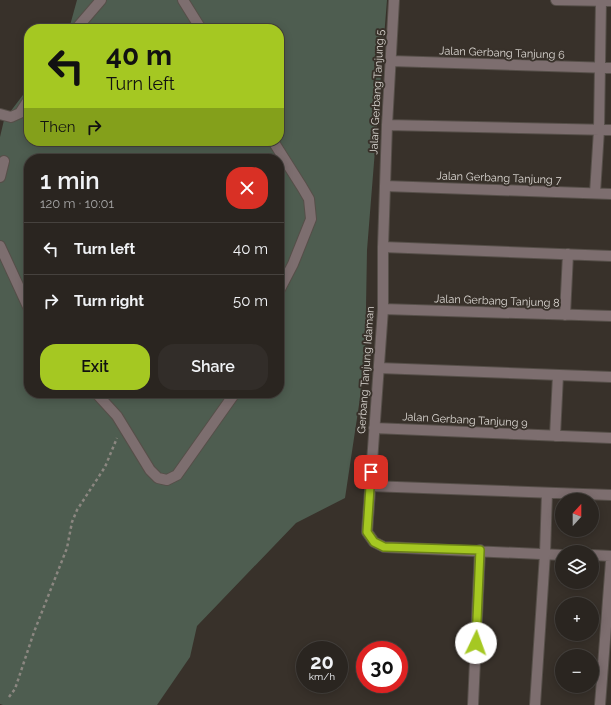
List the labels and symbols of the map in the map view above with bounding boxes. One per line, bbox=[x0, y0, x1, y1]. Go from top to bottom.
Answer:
street label: Jalan Gerbang Tanjung 5 bbox=[367, 29, 387, 155]
street label: Jalan Gerbang Tanjung 6 bbox=[439, 44, 565, 62]
street label: Jalan Gerbang Tanjung 7 bbox=[436, 169, 562, 187]
street label: Jalan Gerbang Tanjung 8 bbox=[434, 292, 560, 310]
street label: Gerbang Tanjung Idaman bbox=[355, 306, 377, 434]
street label: Jalan Gerbang Tanjung 9 bbox=[402, 410, 528, 430]
pin bbox=[354, 455, 388, 489]
north arrow bbox=[555, 493, 599, 537]
position arrow bbox=[455, 622, 497, 664]
speed limit sign: 30 bbox=[356, 641, 408, 693]

